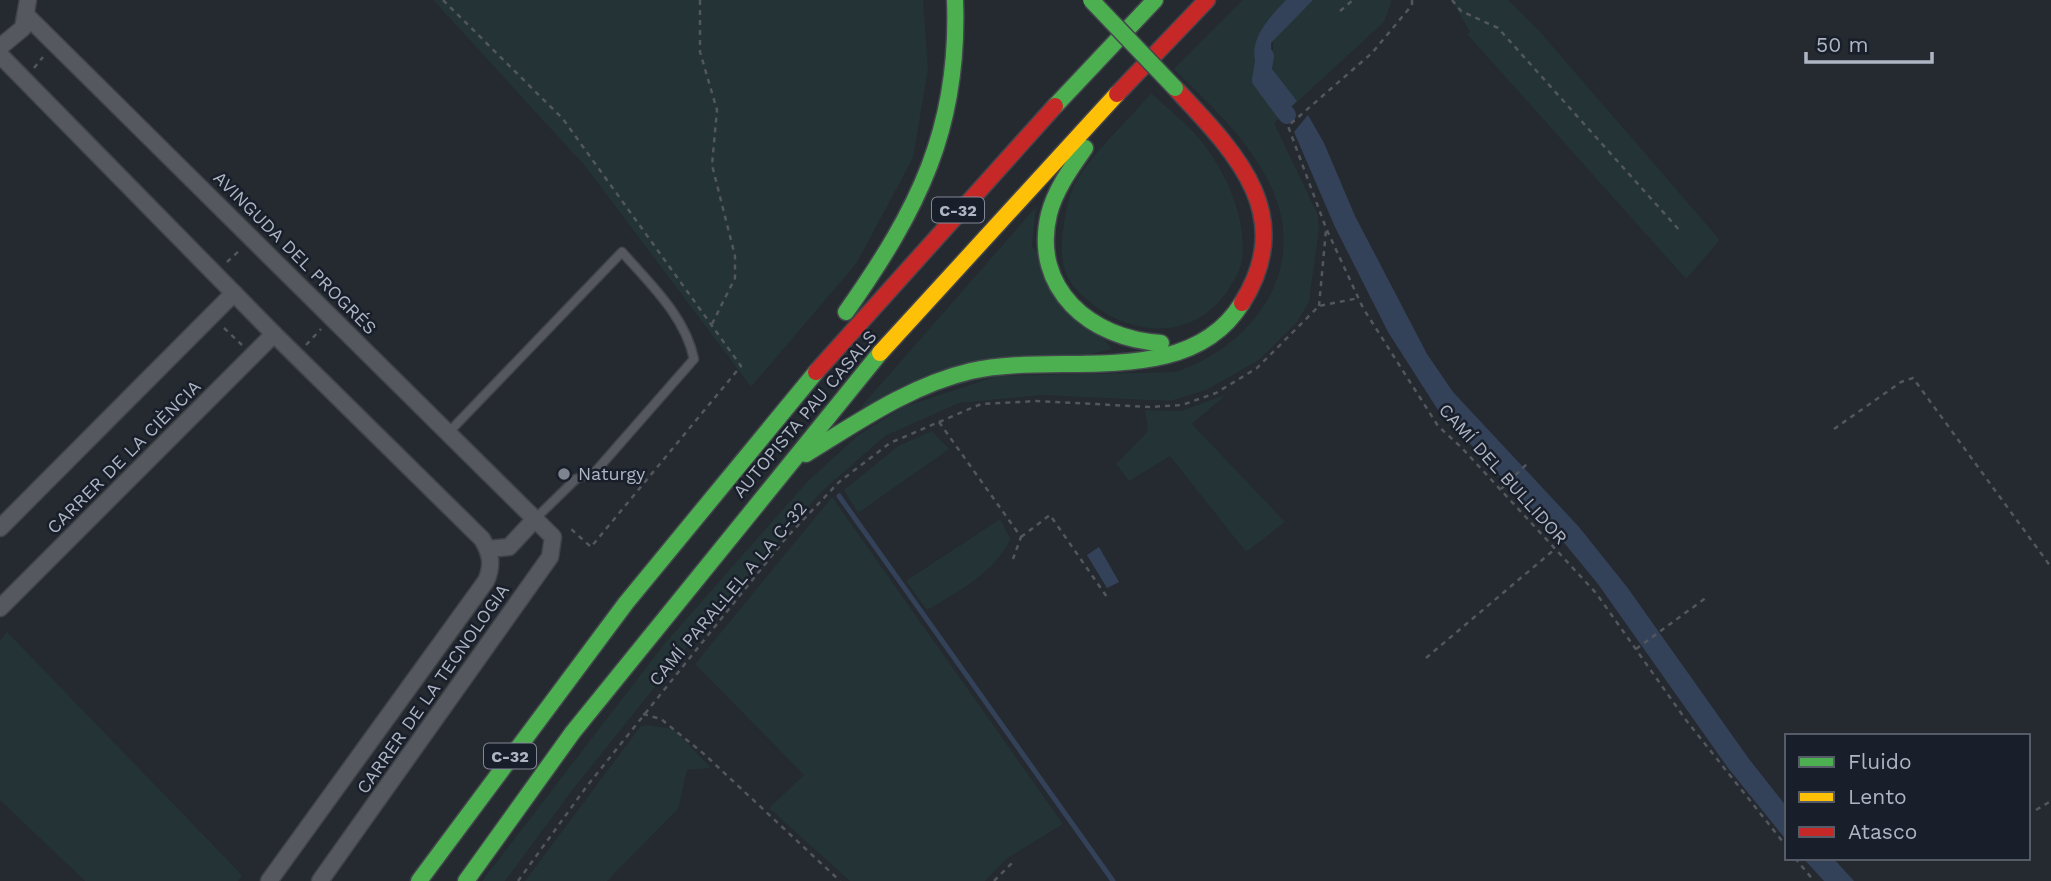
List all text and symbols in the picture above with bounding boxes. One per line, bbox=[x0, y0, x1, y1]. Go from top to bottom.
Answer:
scale bar bbox=[1806, 21, 1932, 65]
text: 50 m bbox=[1816, 32, 1868, 57]
street label: AVINGUDA DEL PROGRÉS bbox=[209, 167, 381, 339]
road number: C-32 bbox=[932, 198, 984, 222]
street label: AUTOPISTA PAU CASALS bbox=[728, 326, 881, 502]
street label: CARRER DE LA CIÈNCIA bbox=[43, 375, 205, 538]
street label: CAMÍ DEL BULLIDOR bbox=[1435, 399, 1572, 548]
place label: Naturgy bbox=[578, 463, 646, 484]
marker: Naturgy bbox=[556, 466, 572, 482]
street label: CAMÍ PARAL·LEL A LA C-32 bbox=[644, 497, 811, 690]
street label: CARRER DE LA TECNOLOGIA bbox=[352, 580, 513, 798]
legend bbox=[1785, 734, 2030, 860]
road number: C-32 bbox=[484, 744, 536, 768]
text: Fluido bbox=[1848, 749, 1912, 774]
text: Lento bbox=[1848, 784, 1907, 809]
text: Atasco bbox=[1848, 819, 1917, 844]

